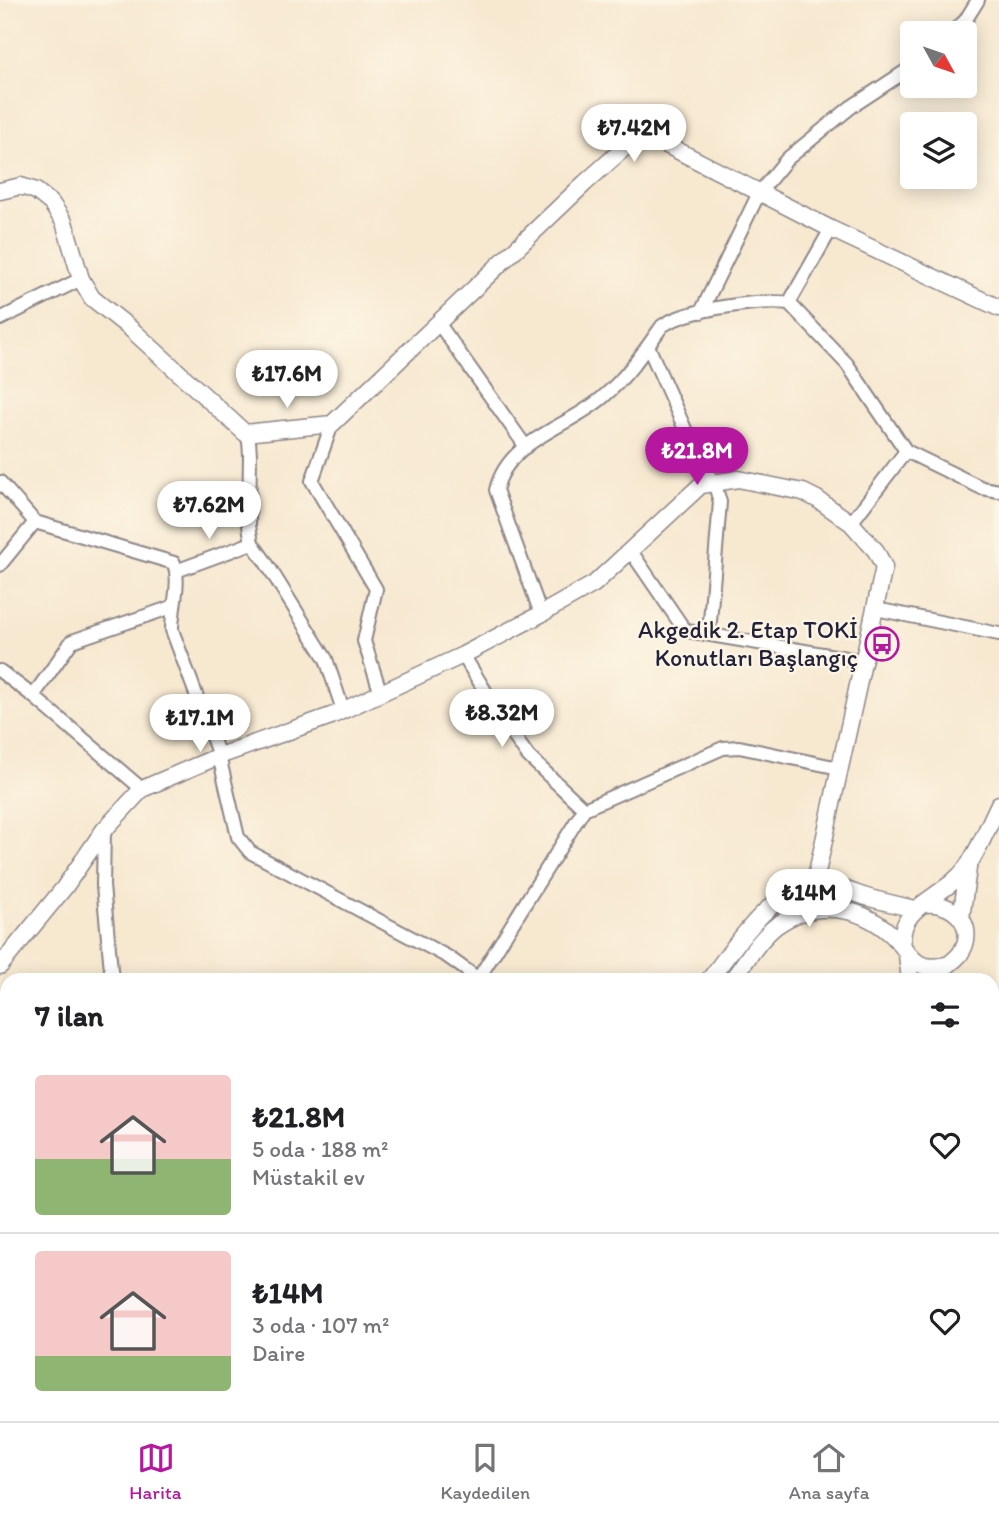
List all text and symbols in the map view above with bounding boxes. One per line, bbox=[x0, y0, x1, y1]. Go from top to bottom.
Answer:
north arrow bbox=[900, 21, 976, 98]
map controls bbox=[900, 21, 977, 189]
pin: ₺7.42M bbox=[577, 104, 691, 164]
button: layers bbox=[900, 112, 977, 189]
text: ₺7.42M bbox=[597, 113, 671, 141]
pin: ₺17.6M bbox=[230, 350, 344, 410]
text: ₺17.6M bbox=[252, 359, 322, 387]
pin: ₺21.8M bbox=[640, 428, 754, 487]
text: ₺21.8M bbox=[661, 436, 733, 464]
pin: ₺7.62M bbox=[152, 482, 266, 541]
text: ₺7.62M bbox=[173, 490, 245, 518]
place label: Akgedik 2. Etap TOKİ Konutları Başlangıç bbox=[638, 615, 858, 672]
bus stop icon: Akgedik 2. Etap TOKİ Konutları Başlangıç bbox=[863, 625, 901, 663]
pin: ₺8.32M bbox=[445, 690, 559, 749]
pin: ₺17.1M bbox=[143, 694, 257, 754]
text: ₺8.32M bbox=[465, 698, 539, 726]
text: ₺17.1M bbox=[166, 703, 234, 731]
pin: ₺14M bbox=[768, 870, 850, 929]
text: ₺14M bbox=[782, 878, 836, 906]
icon: filters bbox=[926, 996, 964, 1034]
text: 7 ilan bbox=[35, 997, 104, 1034]
text: ₺21.8M bbox=[252, 1098, 345, 1135]
icon: home bbox=[91, 1103, 175, 1187]
icon: heart bbox=[926, 1126, 964, 1164]
text: 5 oda · 188 m² bbox=[252, 1135, 388, 1163]
text: Müstakil ev bbox=[252, 1163, 365, 1191]
text: ₺14M bbox=[252, 1274, 324, 1311]
icon: home bbox=[91, 1279, 175, 1363]
icon: heart bbox=[926, 1302, 964, 1340]
text: 3 oda · 107 m² bbox=[252, 1311, 389, 1339]
text: Daire bbox=[252, 1339, 305, 1367]
tab: Harita bbox=[129, 1439, 182, 1504]
tab: Kaydedilen bbox=[440, 1439, 530, 1504]
tab: Ana sayfa bbox=[789, 1439, 870, 1504]

